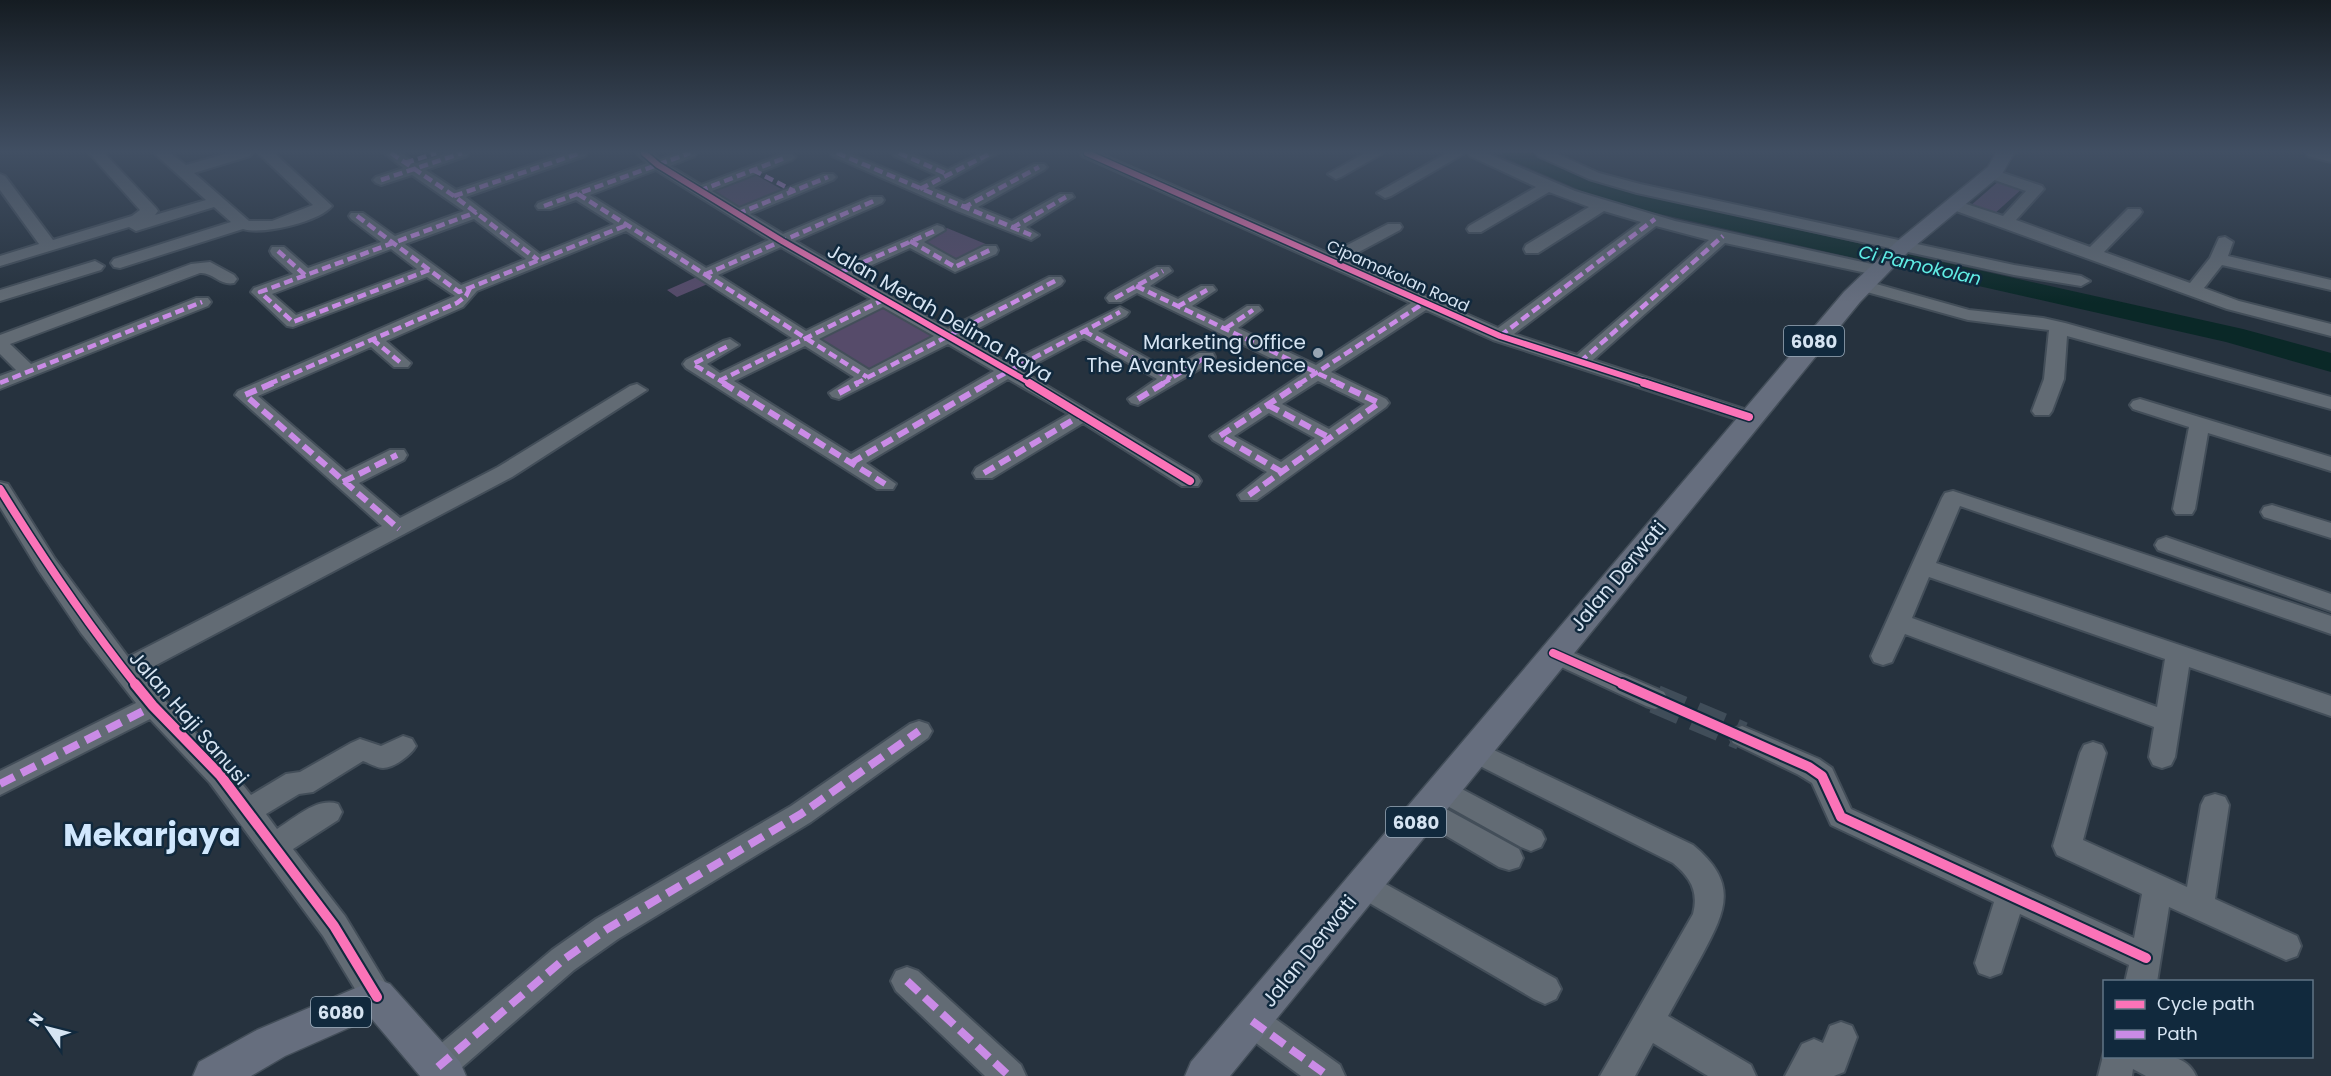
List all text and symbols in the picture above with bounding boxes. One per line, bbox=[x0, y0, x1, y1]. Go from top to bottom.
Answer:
street label: Cipamokolan Road bbox=[1323, 234, 1473, 318]
street label: Jalan Merah Delima Raya bbox=[822, 237, 1058, 389]
water label: Ci Pamokolan bbox=[1856, 239, 1984, 291]
road number: 6080 bbox=[1784, 326, 1844, 356]
place label: Marketing Office The Avanty Residence bbox=[1087, 328, 1306, 379]
marker: Marketing Office The Avanty Residence bbox=[1311, 346, 1325, 360]
street label: Jalan Derwati bbox=[1563, 515, 1673, 637]
street label: Jalan Haji Sanusi bbox=[123, 645, 255, 791]
road number: 6080 bbox=[1386, 807, 1446, 837]
district label: Mekarjaya bbox=[63, 812, 241, 857]
street label: Jalan Derwati bbox=[1255, 889, 1363, 1013]
legend bbox=[2103, 980, 2313, 1058]
text: Cycle path bbox=[2157, 991, 2255, 1016]
road number: 6080 bbox=[311, 997, 371, 1027]
north arrow bbox=[18, 998, 78, 1058]
text: N bbox=[23, 1008, 49, 1031]
text: Path bbox=[2157, 1021, 2198, 1046]

